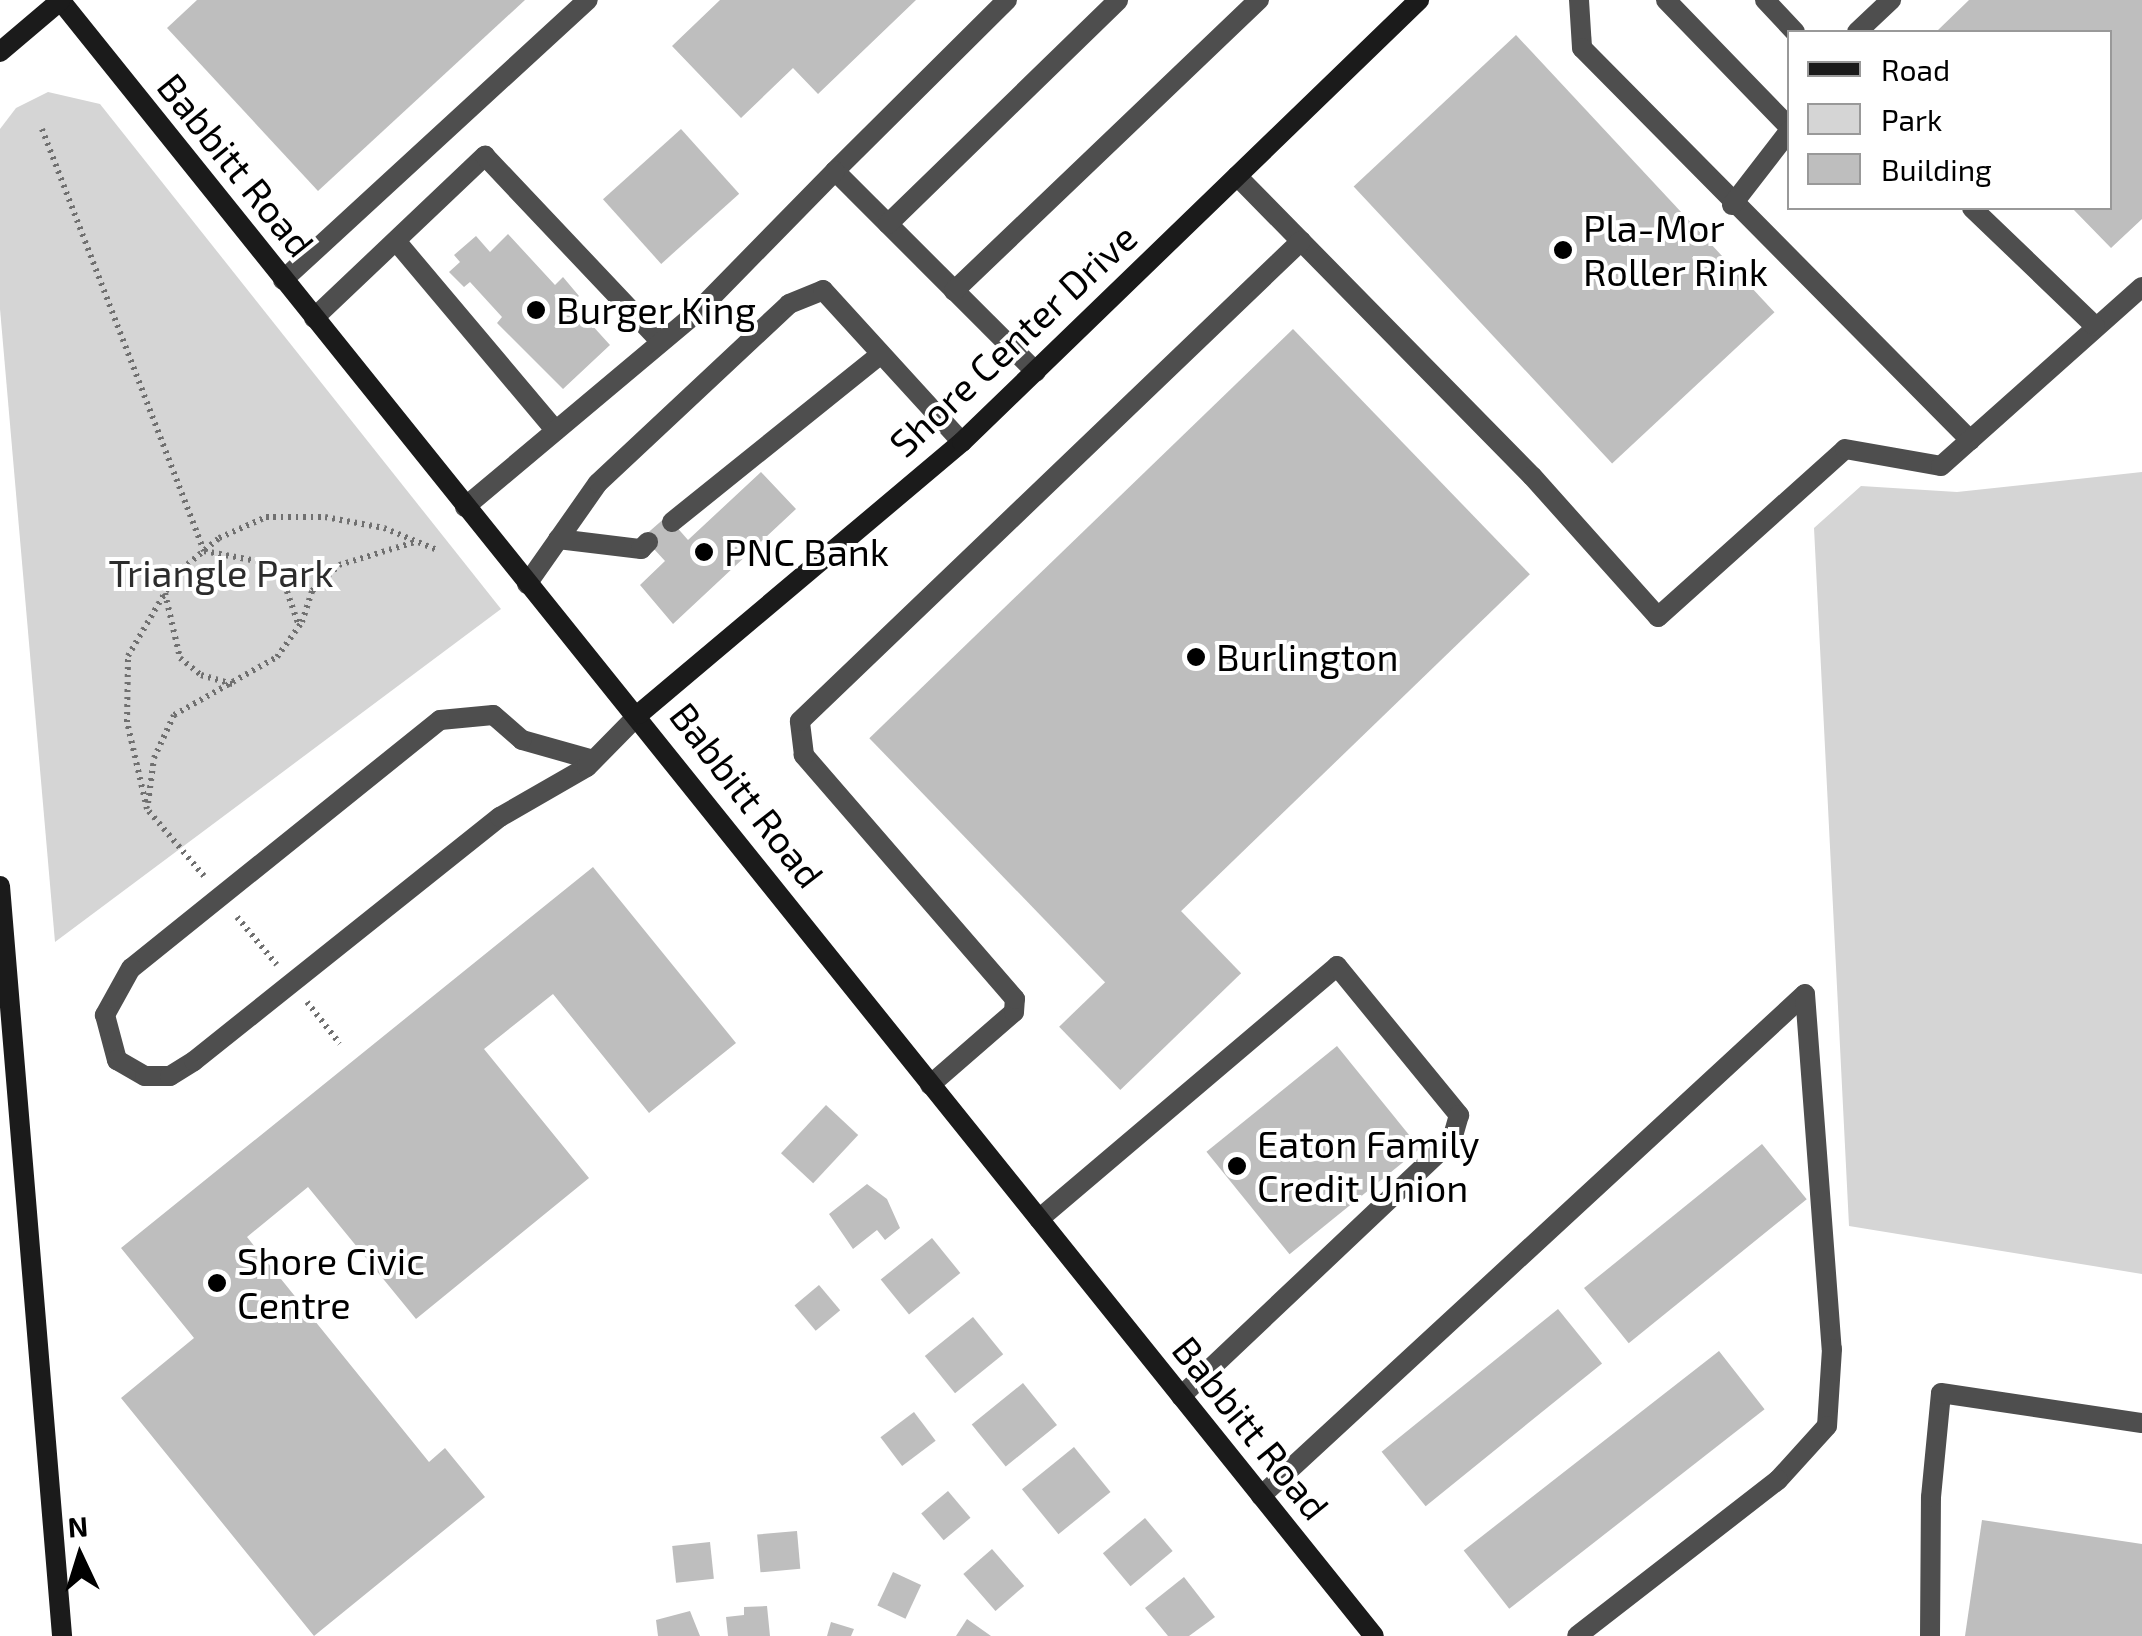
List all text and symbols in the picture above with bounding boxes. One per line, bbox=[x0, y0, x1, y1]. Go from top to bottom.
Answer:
legend bbox=[1787, 30, 2112, 210]
text: Road bbox=[1881, 51, 1950, 87]
street label: Babbitt Road bbox=[148, 64, 324, 266]
text: Park bbox=[1881, 101, 1942, 137]
text: Building bbox=[1881, 151, 1992, 187]
place label: Pla-Mor Roller Rink bbox=[1583, 205, 1769, 294]
street label: Shore Center Drive bbox=[880, 214, 1146, 466]
marker: Pla-Mor Roller Rink bbox=[1552, 239, 1574, 261]
place label: Burger King bbox=[556, 287, 757, 333]
marker: Burger King bbox=[525, 299, 547, 321]
place label: PNC Bank bbox=[724, 529, 889, 575]
marker: PNC Bank bbox=[693, 541, 715, 563]
park label: Triangle Park bbox=[108, 550, 334, 596]
place label: Burlington bbox=[1216, 634, 1399, 680]
marker: Burlington bbox=[1185, 646, 1207, 668]
street label: Babbitt Road bbox=[661, 693, 833, 897]
place label: Eaton Family Credit Union bbox=[1257, 1121, 1479, 1210]
marker: Eaton Family Credit Union bbox=[1226, 1155, 1248, 1177]
place label: Shore Civic Centre bbox=[237, 1238, 425, 1328]
marker: Shore Civic Centre bbox=[206, 1272, 228, 1294]
street label: Babbitt Road bbox=[1163, 1327, 1339, 1529]
north arrow bbox=[30, 1506, 130, 1606]
text: N bbox=[67, 1508, 89, 1544]

